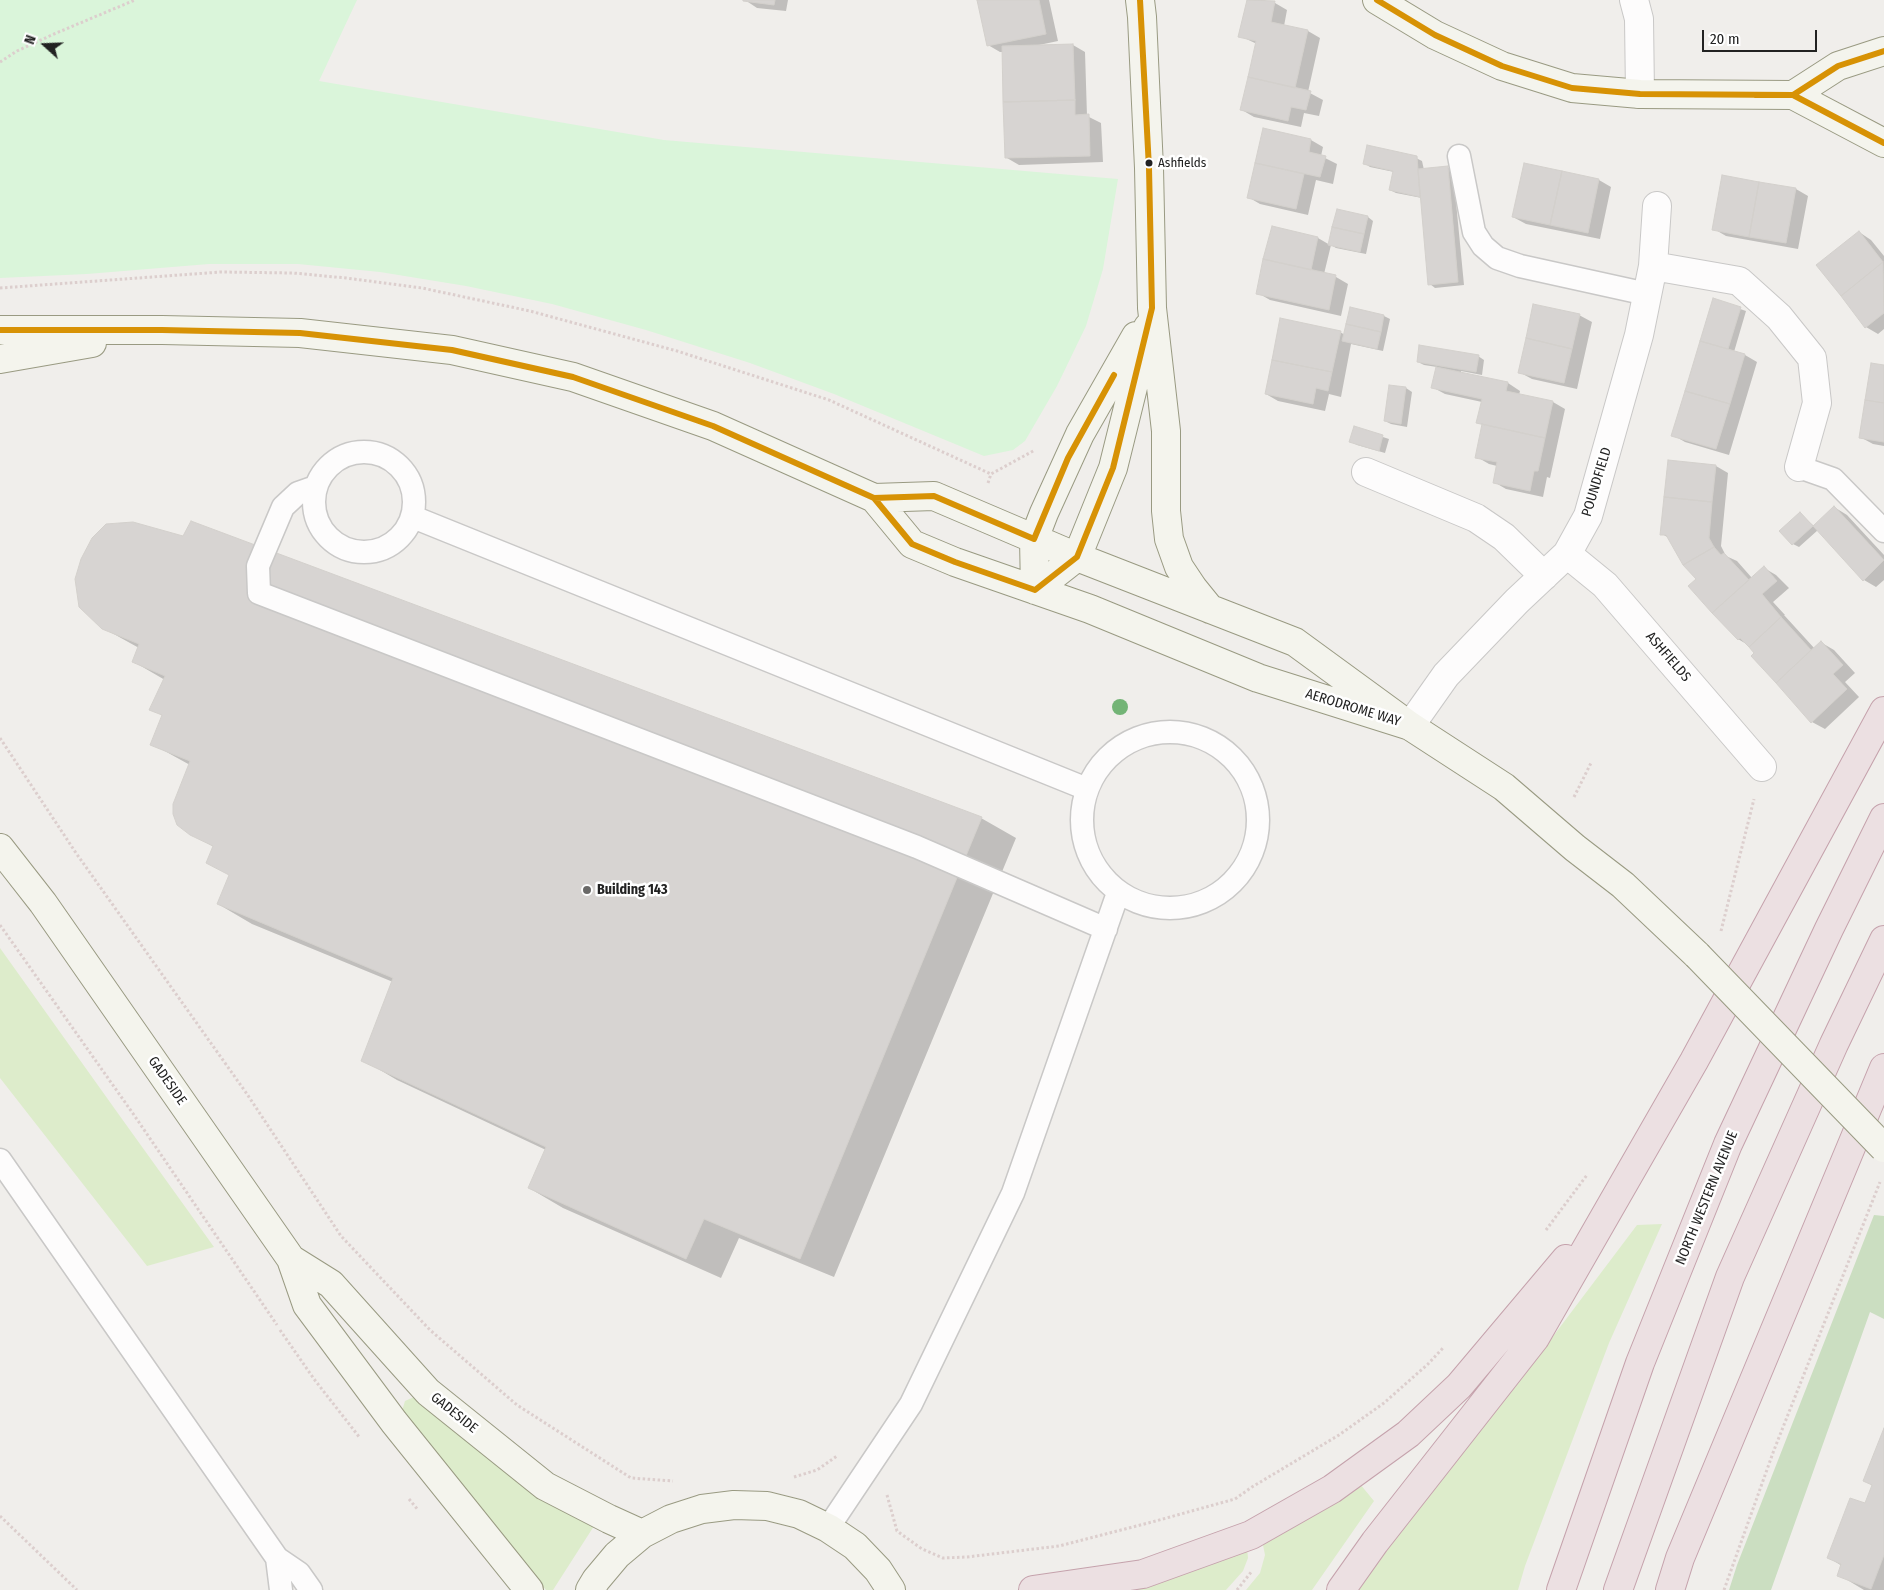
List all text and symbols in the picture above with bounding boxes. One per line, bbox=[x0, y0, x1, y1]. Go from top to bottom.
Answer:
north arrow bbox=[20, 20, 70, 70]
scale bar bbox=[1704, 20, 1819, 52]
text: 20 m bbox=[1710, 30, 1740, 48]
text: N bbox=[21, 33, 40, 47]
place label: Ashfields bbox=[1158, 155, 1206, 171]
marker: Ashfields bbox=[1144, 158, 1154, 168]
street label: POUNDFIELD bbox=[1578, 445, 1616, 519]
street label: ASHFIELDS bbox=[1642, 629, 1694, 685]
street label: AERODROME WAY bbox=[1303, 686, 1403, 730]
place label: Building 143 bbox=[597, 882, 668, 898]
marker: Building 143 bbox=[581, 884, 593, 896]
street label: GADESIDE bbox=[144, 1054, 190, 1108]
street label: NORTH WESTERN AVENUE bbox=[1672, 1129, 1742, 1267]
street label: GADESIDE bbox=[427, 1389, 481, 1437]

